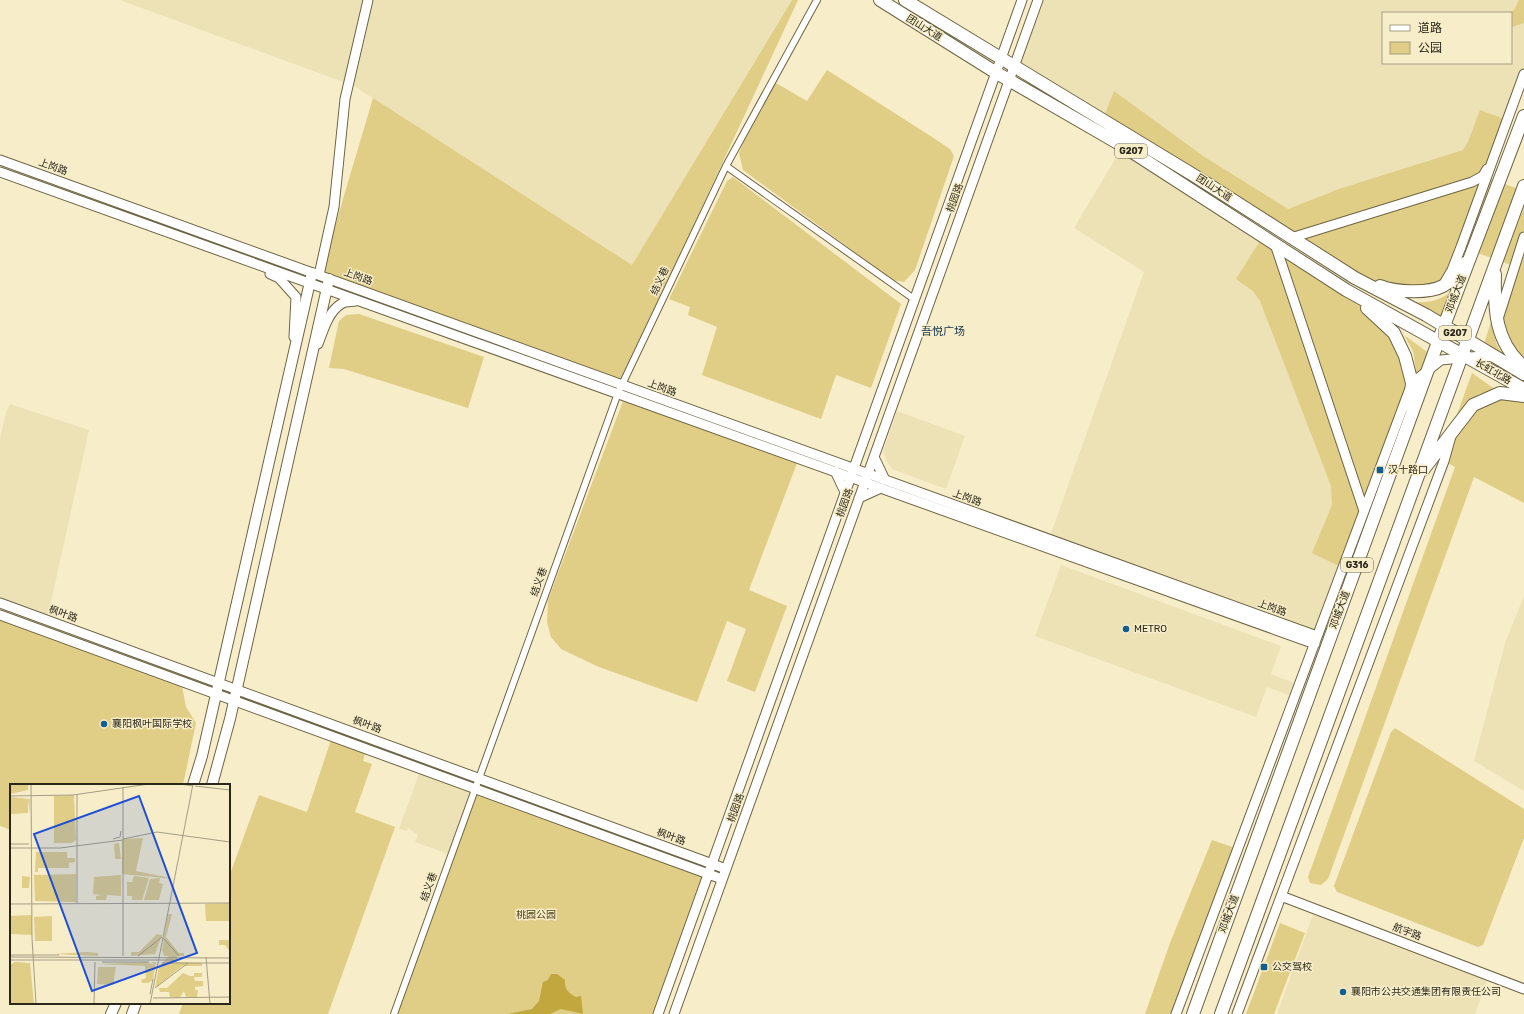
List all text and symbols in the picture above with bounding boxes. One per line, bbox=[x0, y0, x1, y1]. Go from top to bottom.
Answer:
street label: 团山大道 bbox=[904, 12, 944, 44]
legend bbox=[1382, 12, 1512, 64]
text: 道路 bbox=[1418, 21, 1442, 35]
text: 公园 bbox=[1418, 41, 1442, 55]
road number: G207 bbox=[1115, 144, 1147, 158]
street label: 上岗路 bbox=[37, 156, 69, 178]
street label: 团山大道 bbox=[1194, 172, 1234, 204]
street label: 桃园路 bbox=[944, 182, 966, 214]
street label: 结义巷 bbox=[648, 265, 672, 297]
street label: 上岗路 bbox=[342, 266, 374, 288]
street label: 邓城大道 bbox=[1443, 273, 1469, 315]
district label: 吾悦广场 bbox=[921, 325, 965, 338]
road number: G207 bbox=[1439, 326, 1471, 340]
street label: 长虹北路 bbox=[1473, 357, 1513, 387]
street label: 上岗路 bbox=[646, 377, 678, 399]
place label: 汉十路口 bbox=[1388, 464, 1428, 476]
marker: 汉十路口 bbox=[1375, 465, 1385, 475]
street label: 桃园路 bbox=[834, 487, 856, 519]
street label: 上岗路 bbox=[951, 487, 983, 509]
road number: G316 bbox=[1341, 558, 1373, 572]
street label: 结义巷 bbox=[528, 566, 550, 598]
street label: 邓城大道 bbox=[1328, 589, 1352, 631]
street label: 上岗路 bbox=[1256, 597, 1288, 619]
street label: 枫叶路 bbox=[47, 603, 79, 625]
place label: METRO bbox=[1134, 623, 1167, 635]
marker: METRO bbox=[1121, 624, 1131, 634]
street label: 枫叶路 bbox=[351, 714, 383, 736]
place label: 襄阳枫叶国际学校 bbox=[112, 718, 192, 730]
marker: 襄阳枫叶国际学校 bbox=[99, 719, 109, 729]
inset map bbox=[10, 784, 230, 1004]
street label: 桃园路 bbox=[725, 792, 747, 824]
street label: 枫叶路 bbox=[655, 826, 687, 848]
street label: 结义巷 bbox=[418, 871, 440, 903]
street label: 邓城大道 bbox=[1217, 893, 1241, 935]
park label: 桃园公园 bbox=[516, 909, 556, 921]
street label: 航宇路 bbox=[1391, 921, 1423, 943]
place label: 公交驾校 bbox=[1272, 961, 1312, 973]
marker: 公交驾校 bbox=[1259, 962, 1269, 972]
place label: 襄阳市公共交通集团有限责任公司 bbox=[1351, 986, 1501, 998]
marker: 襄阳市公共交通集团有限责任公司 bbox=[1338, 987, 1348, 997]

